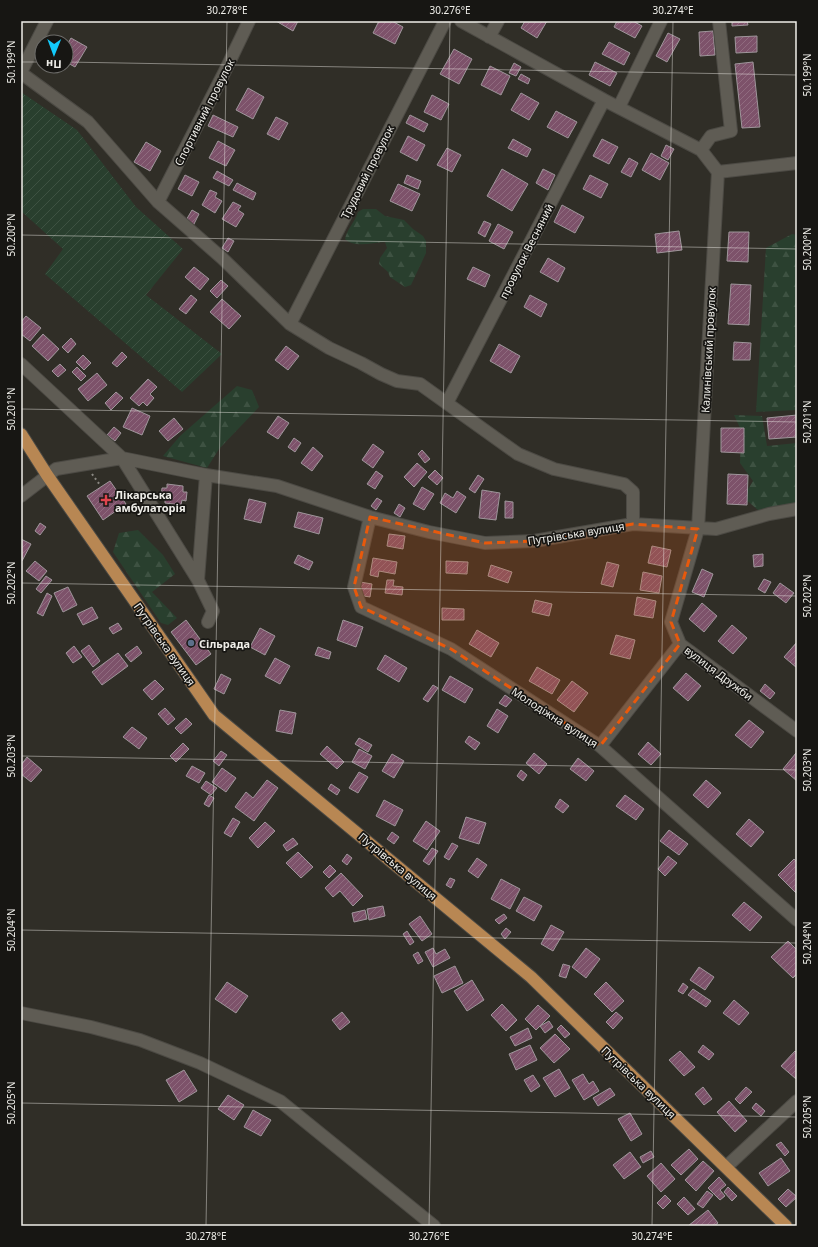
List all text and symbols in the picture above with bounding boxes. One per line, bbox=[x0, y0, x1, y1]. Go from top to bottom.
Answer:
text: 30.278°E bbox=[206, 3, 248, 17]
text: 30.276°E bbox=[429, 3, 471, 17]
text: 30.274°E bbox=[652, 3, 694, 17]
north arrow bbox=[34, 34, 74, 74]
text: 50.199°N bbox=[4, 40, 18, 84]
text: 50.199°N bbox=[800, 53, 814, 97]
street label: Спортивний провулок bbox=[171, 56, 238, 168]
text: Пн bbox=[46, 57, 62, 72]
street label: Трудовий провулок bbox=[337, 123, 397, 221]
street label: провулок Весняний bbox=[496, 201, 556, 301]
text: 50.200°N bbox=[4, 213, 18, 257]
text: 50.200°N bbox=[800, 227, 814, 271]
street label: Калинівський провулок bbox=[697, 287, 719, 413]
text: 50.201°N bbox=[4, 387, 18, 431]
text: 50.201°N bbox=[800, 400, 814, 444]
place label: Лікарська амбулаторія bbox=[115, 487, 186, 515]
marker: Лікарська амбулаторія bbox=[100, 494, 112, 506]
street label: Путрівська вулиця bbox=[526, 518, 626, 548]
text: 50.202°N bbox=[4, 561, 18, 605]
text: 50.202°N bbox=[800, 574, 814, 618]
street label: Путрівська вулиця bbox=[131, 600, 199, 688]
place label: Сільрада bbox=[199, 636, 250, 651]
marker: Сільрада bbox=[186, 638, 196, 648]
street label: вулиця Дружби bbox=[682, 642, 756, 704]
street label: Молодіжна вулиця bbox=[509, 683, 601, 751]
text: 50.203°N bbox=[4, 734, 18, 778]
text: 50.203°N bbox=[800, 748, 814, 792]
street label: Путрівська вулиця bbox=[356, 829, 440, 903]
text: 50.204°N bbox=[4, 908, 18, 952]
text: 50.204°N bbox=[800, 921, 814, 965]
street label: Путрівська вулиця bbox=[599, 1043, 679, 1121]
text: 50.205°N bbox=[4, 1081, 18, 1125]
text: 50.205°N bbox=[800, 1095, 814, 1139]
text: 30.278°E bbox=[185, 1229, 227, 1243]
text: 30.276°E bbox=[408, 1229, 450, 1243]
text: 30.274°E bbox=[631, 1229, 673, 1243]

